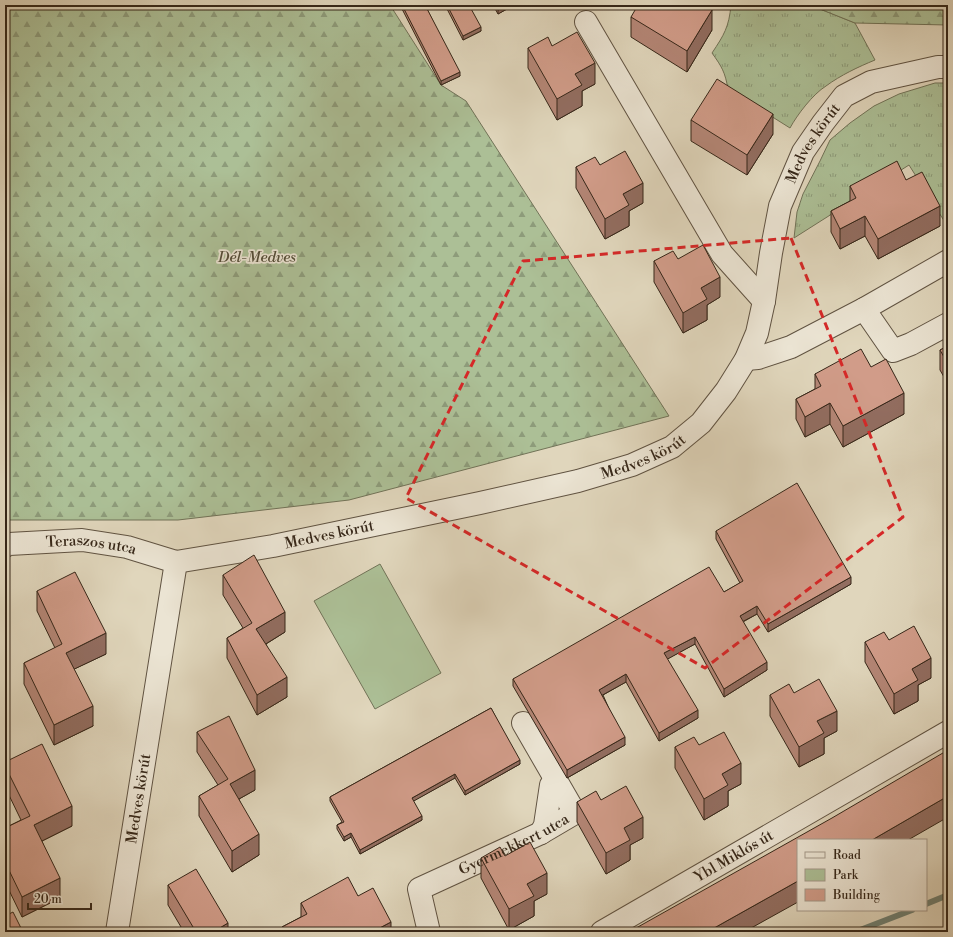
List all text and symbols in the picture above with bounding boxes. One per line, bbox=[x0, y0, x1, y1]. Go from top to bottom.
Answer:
street label: Medves körút bbox=[781, 99, 845, 186]
park label: Dél-Medves bbox=[217, 248, 296, 267]
street label: Medves körút bbox=[598, 430, 690, 483]
street label: Medves körút bbox=[283, 516, 376, 553]
street label: Teraszos utca bbox=[45, 530, 139, 559]
street label: Medves körút bbox=[122, 752, 155, 845]
street label: Gyermekkert utca bbox=[456, 809, 573, 879]
street label: Ybl Miklós út bbox=[690, 825, 777, 887]
legend bbox=[797, 839, 927, 911]
text: Road bbox=[833, 848, 861, 863]
text: Park bbox=[833, 868, 859, 883]
scale bar bbox=[28, 885, 91, 911]
text: Building bbox=[832, 888, 881, 903]
text: 20 m bbox=[34, 892, 62, 907]

